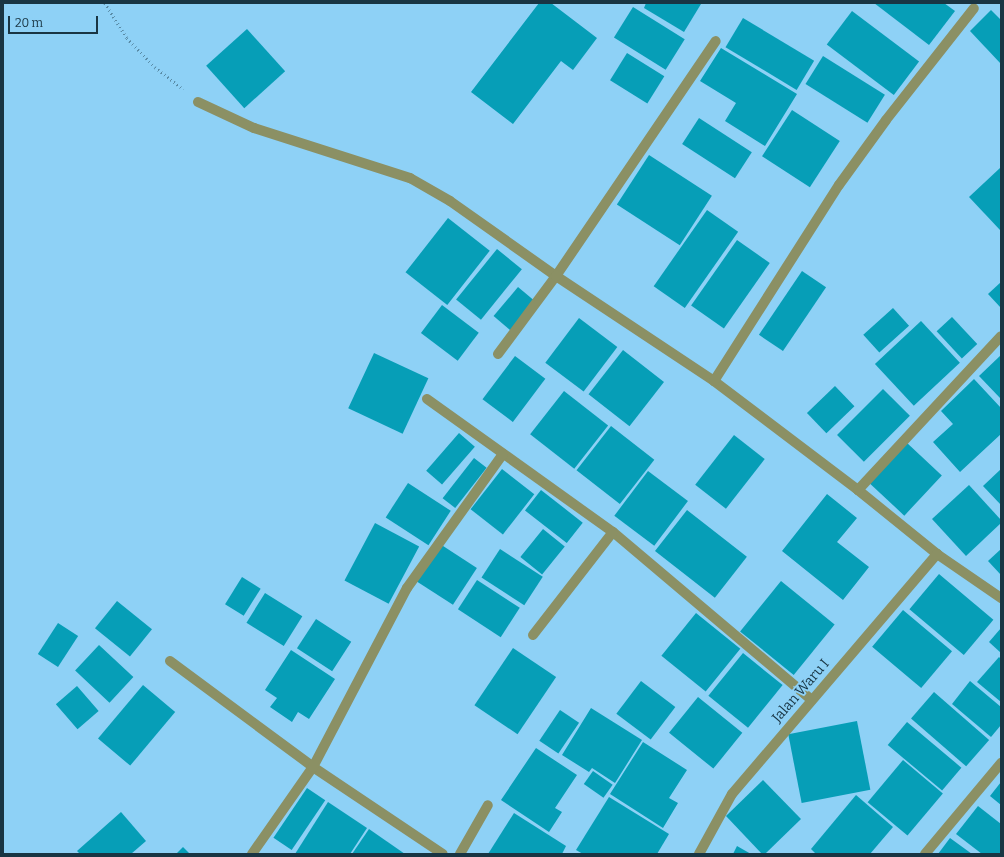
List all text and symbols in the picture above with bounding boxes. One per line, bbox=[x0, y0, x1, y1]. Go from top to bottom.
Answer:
scale bar bbox=[10, 8, 100, 34]
text: 20 m bbox=[15, 16, 43, 30]
street label: Jalan Waru I bbox=[769, 656, 833, 726]

